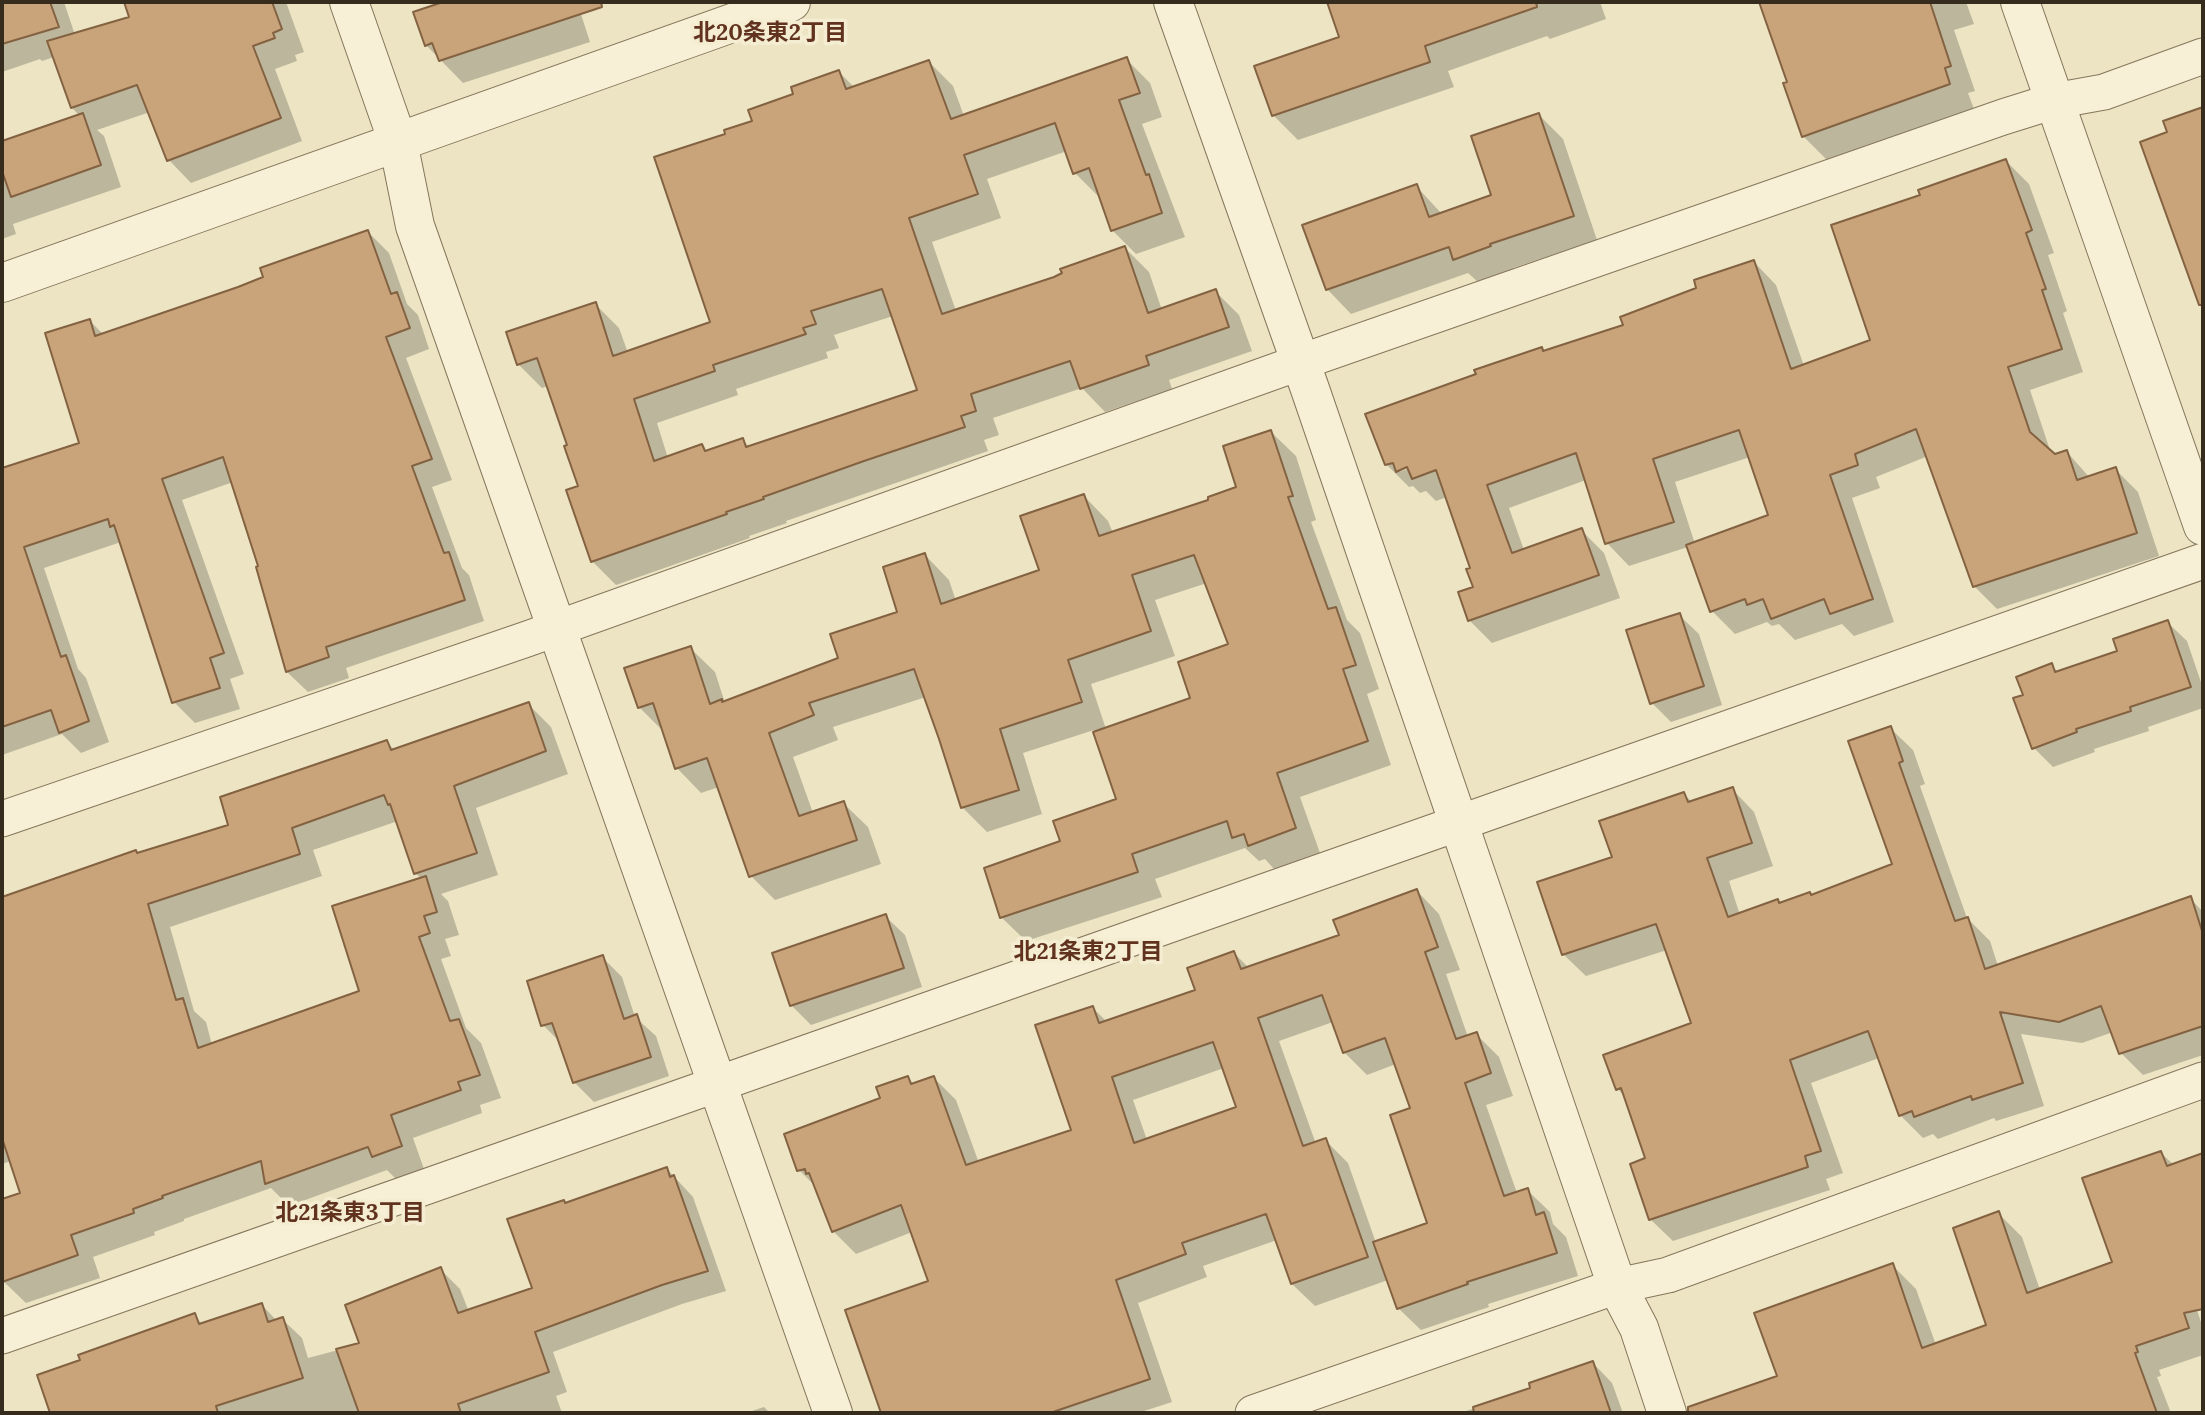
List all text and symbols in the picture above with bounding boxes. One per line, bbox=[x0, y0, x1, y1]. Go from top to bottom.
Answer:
district label: 北20条東2丁目 bbox=[693, 19, 847, 47]
district label: 北21条東2丁目 bbox=[1014, 938, 1162, 966]
district label: 北21条東3丁目 bbox=[275, 1199, 425, 1227]

